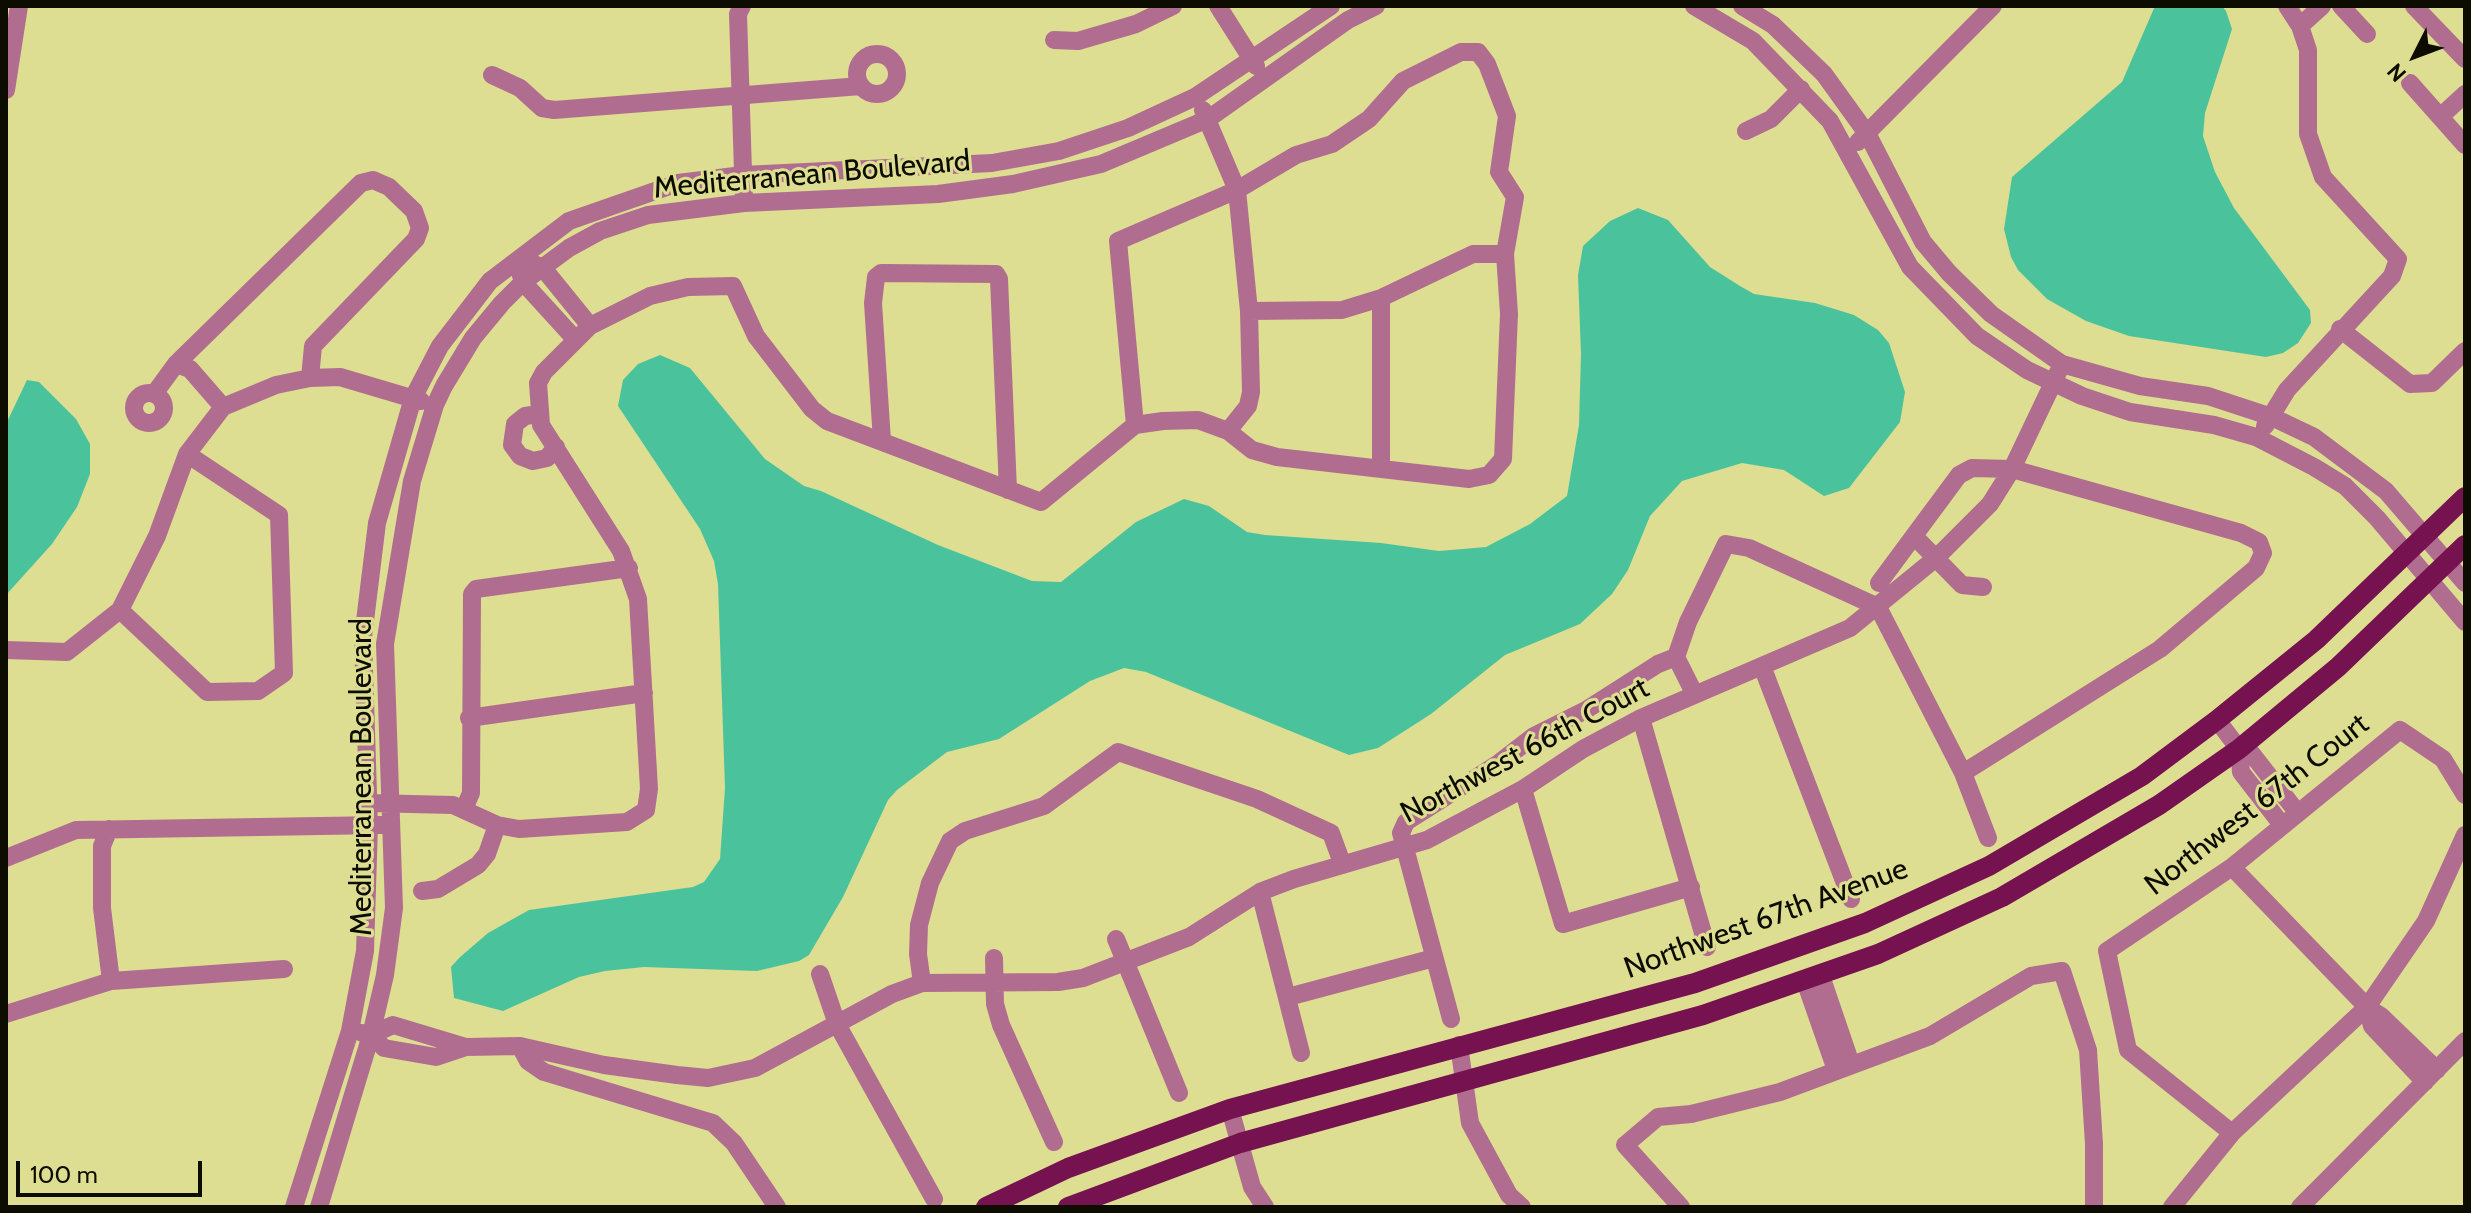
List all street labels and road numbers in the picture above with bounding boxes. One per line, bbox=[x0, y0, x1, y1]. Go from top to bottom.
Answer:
street label: Mediterranean Boulevard bbox=[652, 143, 972, 207]
street label: Mediterranean Boulevard bbox=[344, 618, 380, 936]
street label: Northwest 66th Court bbox=[1395, 670, 1655, 832]
street label: Northwest 67th Court bbox=[2138, 706, 2376, 904]
street label: Northwest 67th Avenue bbox=[1619, 851, 1913, 987]

